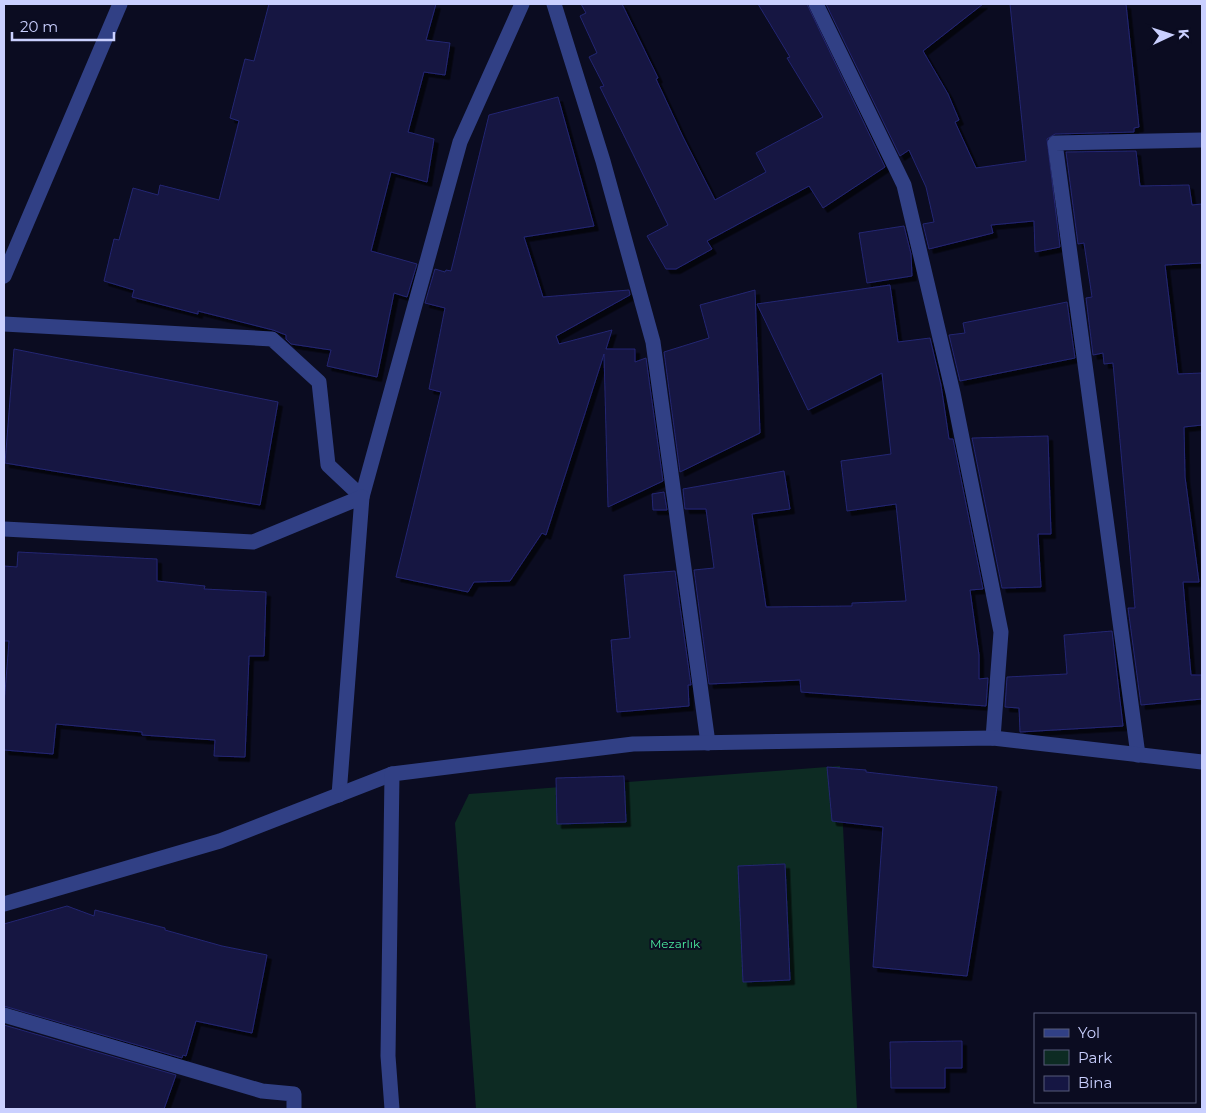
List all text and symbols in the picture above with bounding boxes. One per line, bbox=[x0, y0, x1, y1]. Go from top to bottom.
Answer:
scale bar bbox=[12, 10, 115, 42]
north arrow bbox=[1146, 10, 1196, 60]
text: 20 m bbox=[20, 17, 58, 36]
text: K bbox=[1175, 28, 1193, 41]
park label: Mezarlık bbox=[650, 936, 701, 951]
legend bbox=[1034, 1013, 1196, 1103]
text: Yol bbox=[1078, 1023, 1100, 1042]
text: Park bbox=[1078, 1048, 1112, 1067]
text: Bina bbox=[1078, 1073, 1112, 1092]

